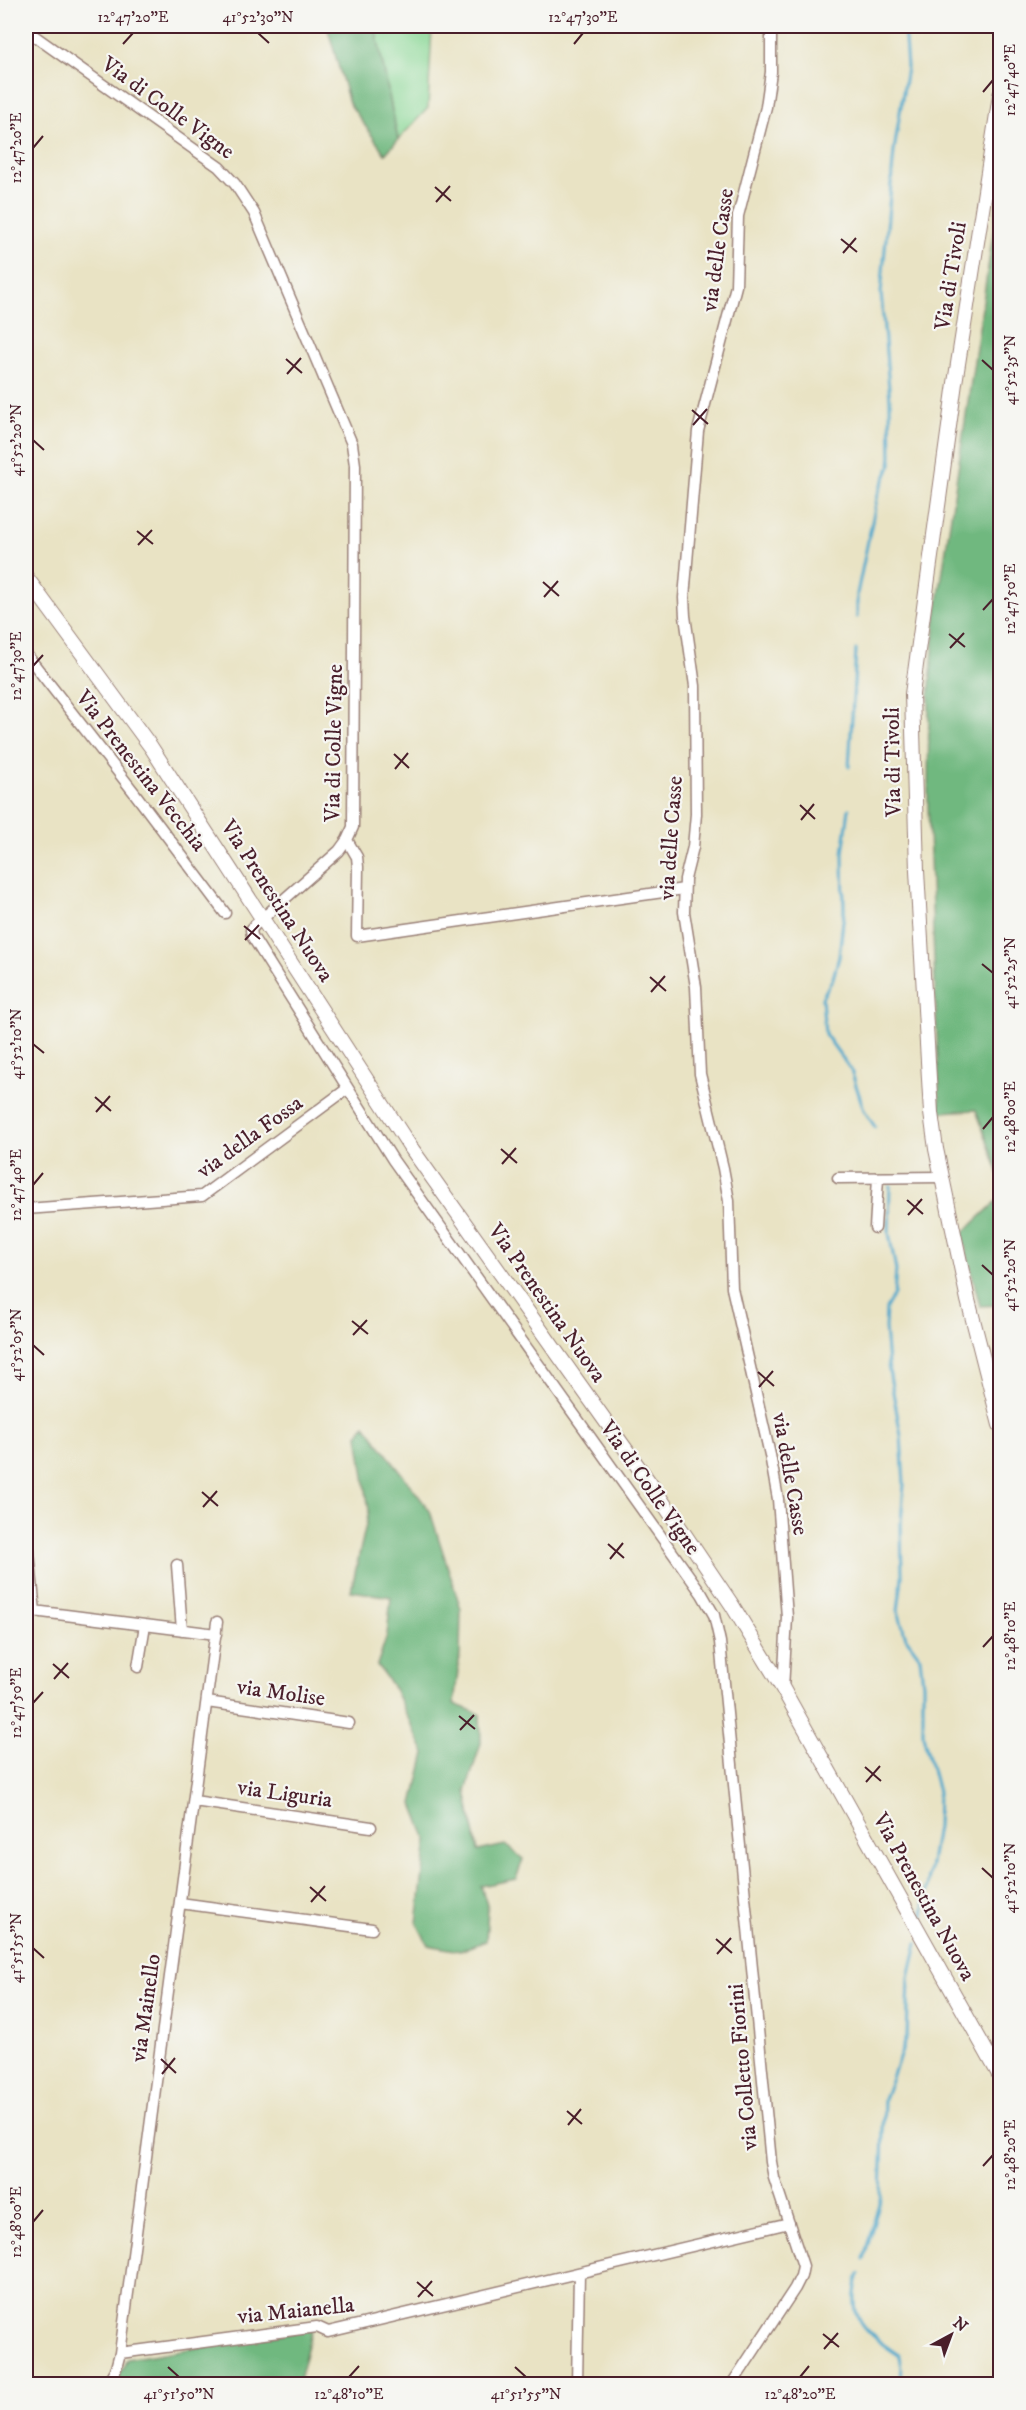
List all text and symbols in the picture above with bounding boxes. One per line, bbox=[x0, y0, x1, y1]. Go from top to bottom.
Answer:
text: 12°47'20"E bbox=[97, 8, 169, 27]
text: 41°52'30"N bbox=[222, 8, 294, 27]
text: 12°47'30"E bbox=[548, 8, 618, 27]
text: 12°47'40"E bbox=[1001, 43, 1020, 116]
street label: Via di Colle Vigne bbox=[95, 50, 240, 165]
text: 12°47'20"E bbox=[7, 112, 26, 184]
street label: via delle Casse bbox=[696, 187, 740, 314]
street label: Via di Tivoli bbox=[929, 220, 973, 333]
text: 41°52'35"N bbox=[1001, 335, 1020, 405]
text: 41°52'20"N bbox=[7, 404, 26, 476]
text: 12°47'50"E bbox=[1001, 563, 1020, 635]
text: 12°47'30"E bbox=[7, 631, 26, 701]
street label: Via di Colle Vigne bbox=[319, 664, 349, 823]
street label: Via Prenestina Vecchia bbox=[69, 684, 213, 857]
street label: Via di Tivoli bbox=[879, 707, 907, 818]
street label: via delle Casse bbox=[653, 775, 689, 902]
street label: Via Prenestina Nuova bbox=[214, 814, 340, 988]
text: 41°52'25"N bbox=[1001, 937, 1020, 1009]
text: 41°52'10"N bbox=[7, 1009, 26, 1079]
text: 12°48'00"E bbox=[1001, 1081, 1020, 1153]
street label: via della Fossa bbox=[191, 1089, 309, 1185]
text: 12°47'40"E bbox=[7, 1148, 26, 1221]
street label: Via Prenestina Nuova bbox=[482, 1218, 612, 1388]
text: 41°52'20"N bbox=[1001, 1239, 1020, 1311]
text: 41°52'05"N bbox=[7, 1309, 26, 1381]
street label: via delle Casse bbox=[766, 1409, 814, 1538]
street label: Via di Colle Vigne bbox=[593, 1415, 706, 1560]
text: 12°48'10"E bbox=[1001, 1601, 1020, 1671]
text: 12°47'50"E bbox=[7, 1667, 26, 1739]
street label: via Molise bbox=[234, 1673, 327, 1713]
street label: via Liguria bbox=[235, 1774, 335, 1814]
street label: Via Prenestina Nuova bbox=[866, 1808, 982, 1986]
text: 41°52'10"N bbox=[1001, 1843, 1020, 1913]
text: 41°51'55"N bbox=[7, 1913, 26, 1983]
street label: via Mainello bbox=[125, 1952, 167, 2065]
street label: via Colletto Fiorini bbox=[722, 1983, 764, 2152]
text: 12°48'20"E bbox=[1001, 2119, 1020, 2191]
text: 12°48'00"E bbox=[7, 2186, 26, 2258]
street label: via Maianella bbox=[235, 2291, 356, 2331]
north arrow bbox=[921, 2305, 981, 2365]
text: N bbox=[949, 2313, 972, 2336]
text: 41°51'50"N bbox=[143, 2385, 215, 2404]
text: 12°48'10"E bbox=[314, 2385, 384, 2404]
text: 41°51'55"N bbox=[491, 2385, 561, 2404]
text: 12°48'20"E bbox=[764, 2385, 836, 2404]

